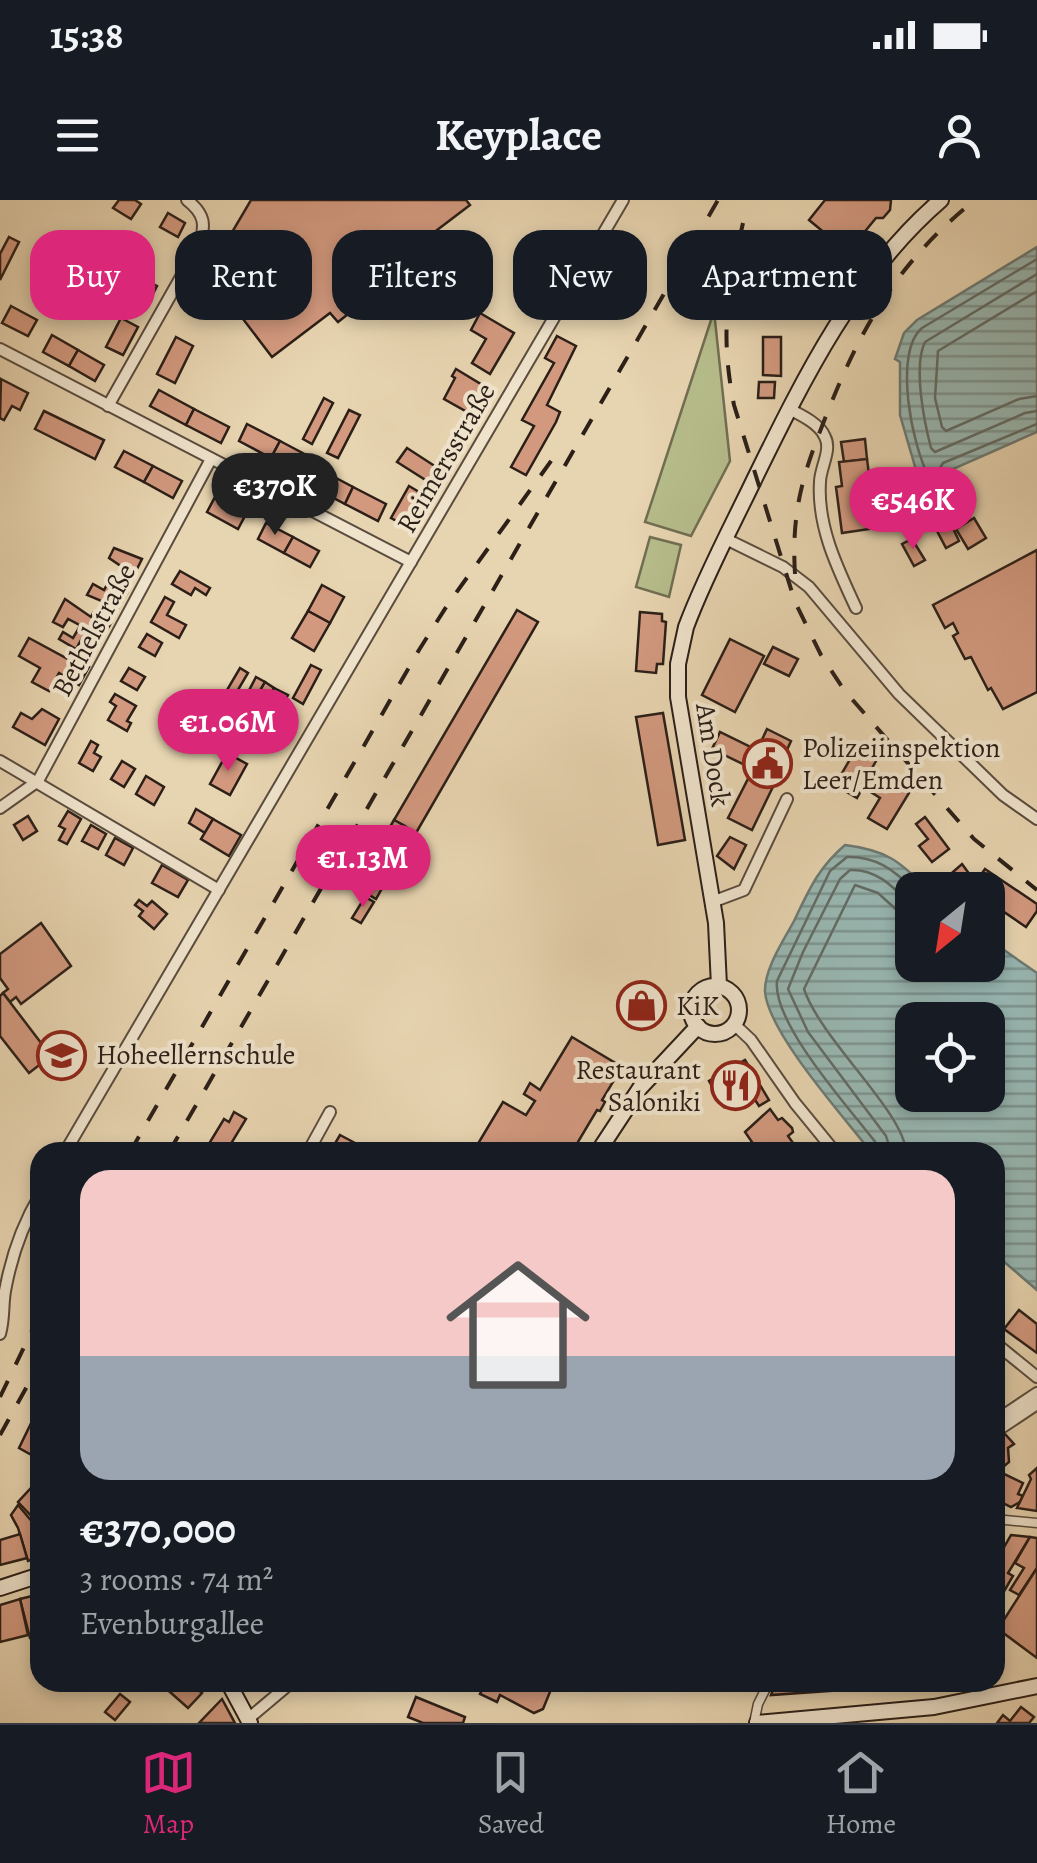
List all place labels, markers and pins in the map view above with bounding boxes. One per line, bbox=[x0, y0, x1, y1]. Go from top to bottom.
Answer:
pin: €370K bbox=[205, 453, 345, 538]
pin: €546K bbox=[843, 467, 983, 552]
pin: €1.06M bbox=[147, 689, 309, 774]
place label: Polizeiinspektion Leer/Emden bbox=[802, 729, 1000, 799]
public building icon: Polizeiinspektion Leer/Emden bbox=[741, 738, 793, 790]
pin: €1.13M bbox=[282, 825, 444, 910]
shop icon: KiK bbox=[615, 980, 667, 1032]
place label: KiK bbox=[676, 987, 719, 1025]
school or university icon: Hoheellernschule bbox=[35, 1029, 87, 1081]
place label: Hoheellernschule bbox=[96, 1036, 295, 1074]
place label: Restaurant Saloniki bbox=[575, 1051, 701, 1121]
restaurant icon: Restaurant Saloniki bbox=[710, 1060, 762, 1112]

